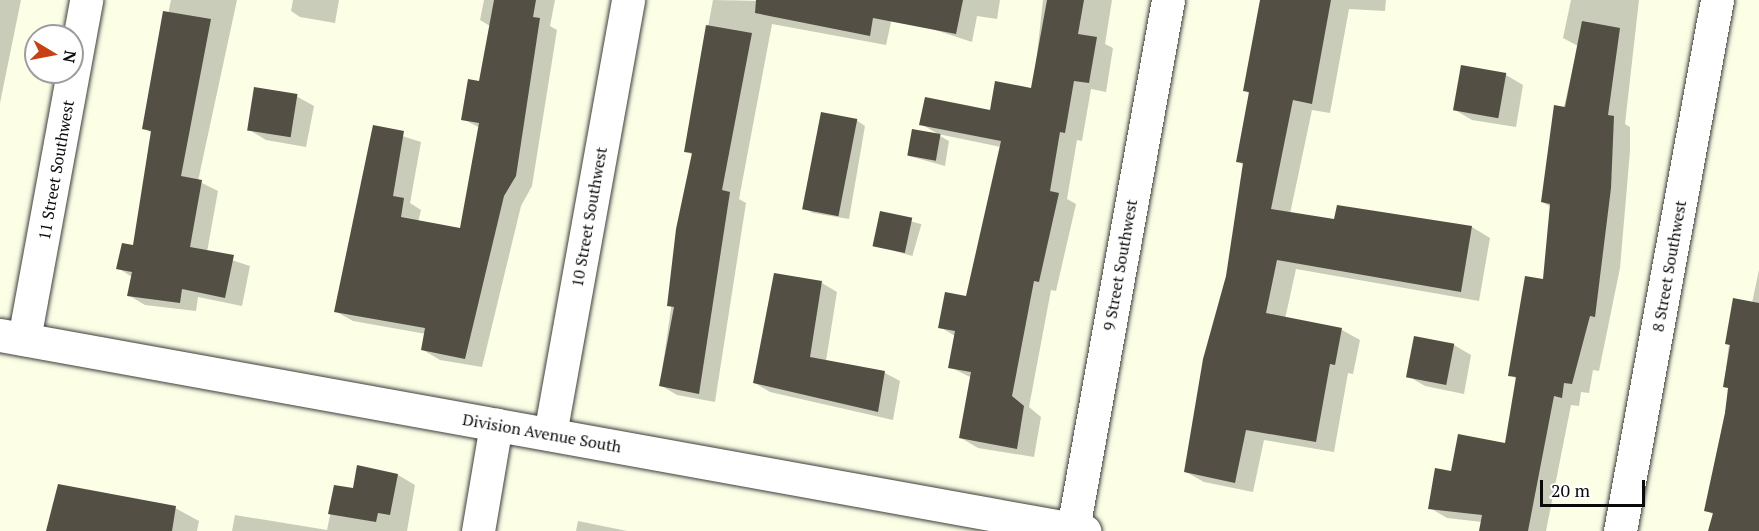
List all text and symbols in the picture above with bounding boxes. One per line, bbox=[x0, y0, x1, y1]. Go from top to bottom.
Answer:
north arrow bbox=[24, 24, 84, 84]
text: N bbox=[58, 49, 82, 65]
street label: 11 Street Southwest bbox=[34, 98, 78, 242]
street label: 10 Street Southwest bbox=[567, 145, 611, 289]
street label: 9 Street Southwest bbox=[1099, 198, 1141, 332]
street label: 8 Street Southwest bbox=[1648, 199, 1690, 333]
street label: Division Avenue South bbox=[461, 410, 623, 456]
scale bar bbox=[1543, 468, 1648, 506]
text: 20 m bbox=[1551, 478, 1590, 502]

